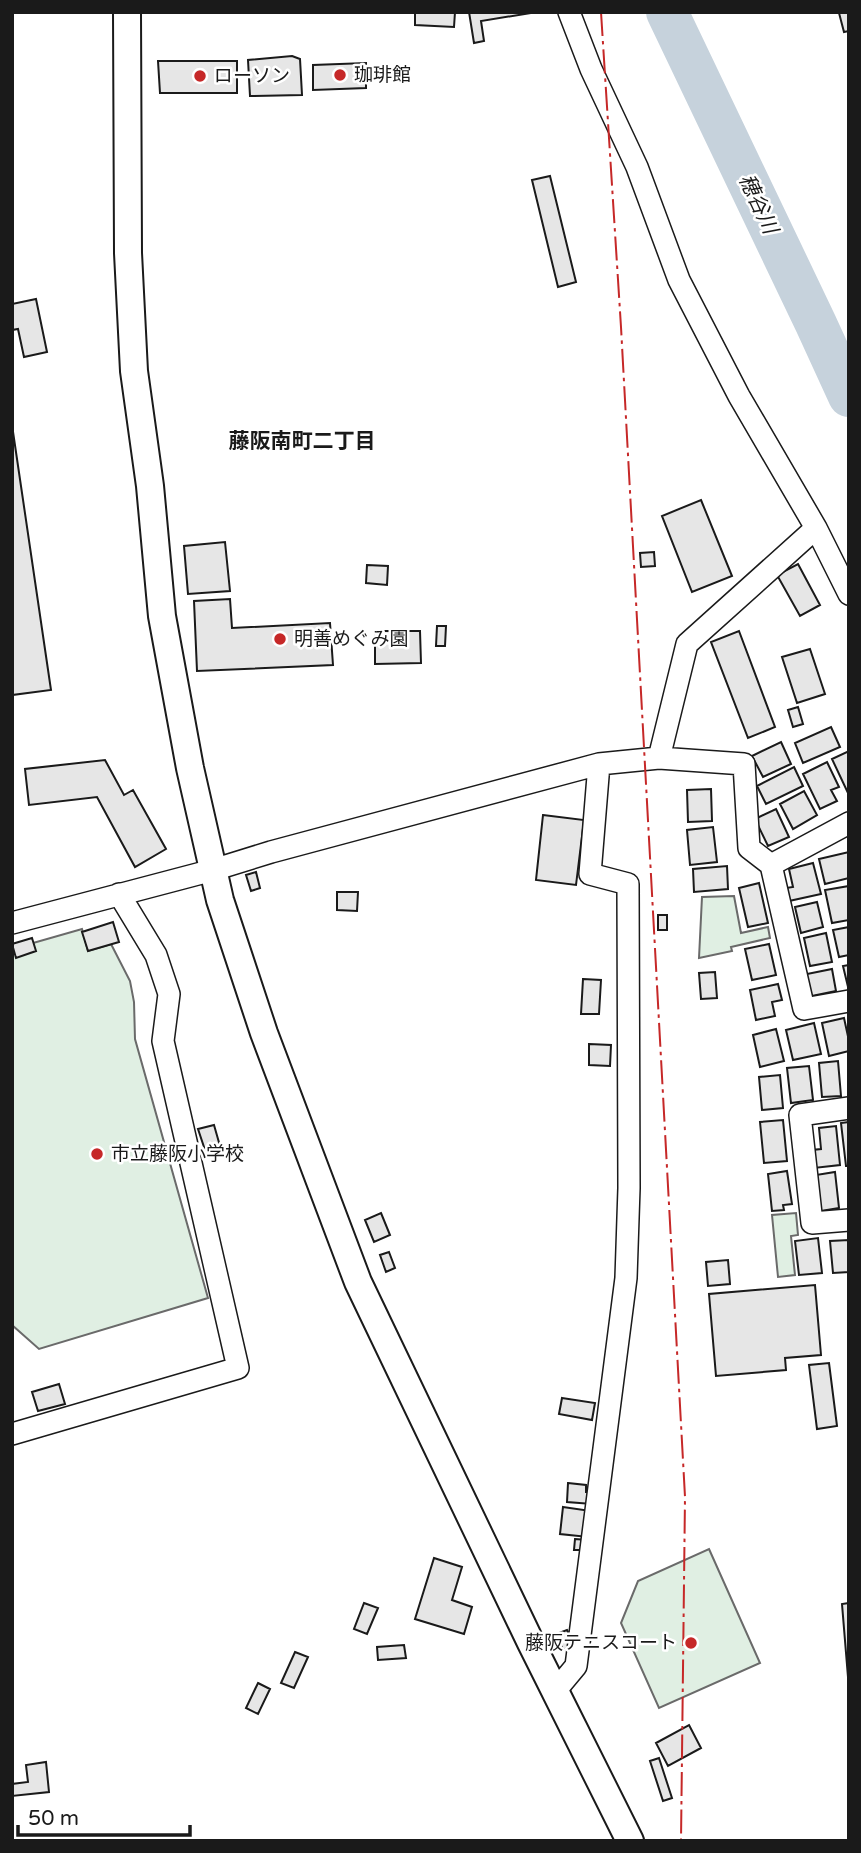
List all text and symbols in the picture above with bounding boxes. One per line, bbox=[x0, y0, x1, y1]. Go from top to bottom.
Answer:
place label: 珈琲館 bbox=[354, 64, 411, 86]
place label: ローソン bbox=[214, 65, 290, 87]
marker: 珈琲館 bbox=[332, 67, 348, 83]
marker: ローソン bbox=[192, 68, 208, 84]
water label: 穂谷川 bbox=[733, 170, 783, 240]
district label: 藤阪南町二丁目 bbox=[229, 429, 376, 454]
place label: 明善めぐみ園 bbox=[294, 628, 409, 650]
marker: 明善めぐみ園 bbox=[272, 631, 288, 647]
place label: 市立藤阪小学校 bbox=[111, 1143, 244, 1165]
marker: 市立藤阪小学校 bbox=[89, 1146, 105, 1162]
place label: 藤阪テニスコート bbox=[525, 1632, 677, 1654]
marker: 藤阪テニスコート bbox=[683, 1635, 699, 1651]
scale bar bbox=[18, 1794, 189, 1838]
text: 50 m bbox=[28, 1806, 79, 1831]

